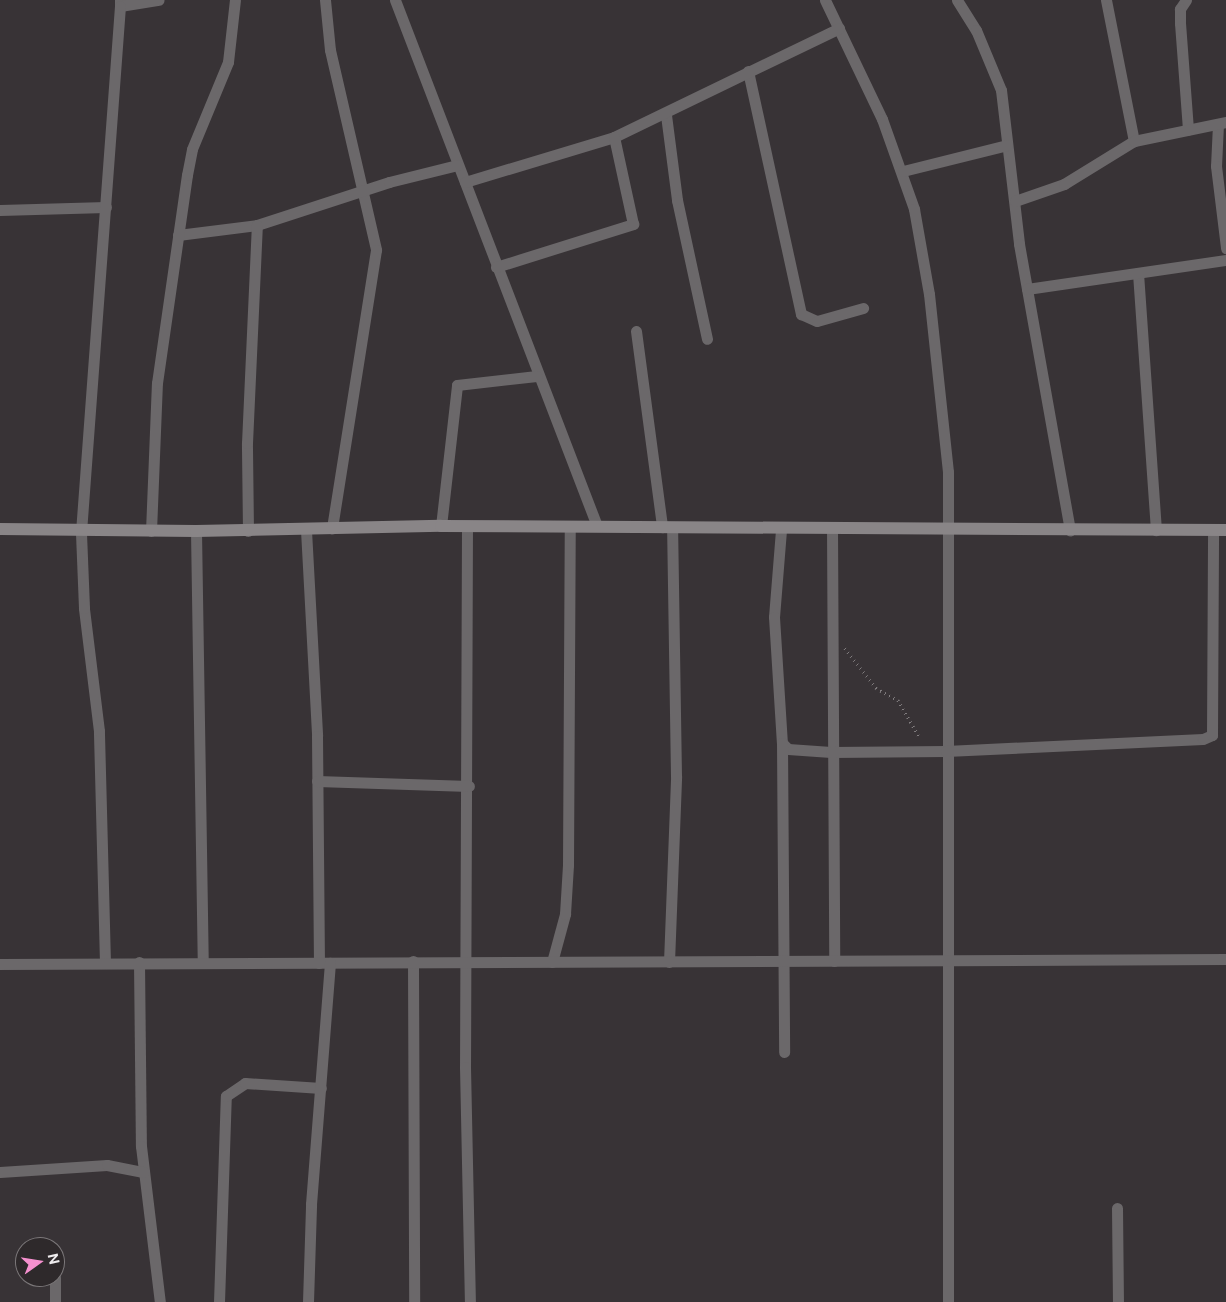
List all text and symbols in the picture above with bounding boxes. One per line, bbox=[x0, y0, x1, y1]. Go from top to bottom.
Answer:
north arrow bbox=[15, 1237, 65, 1287]
text: N bbox=[45, 1252, 63, 1266]

